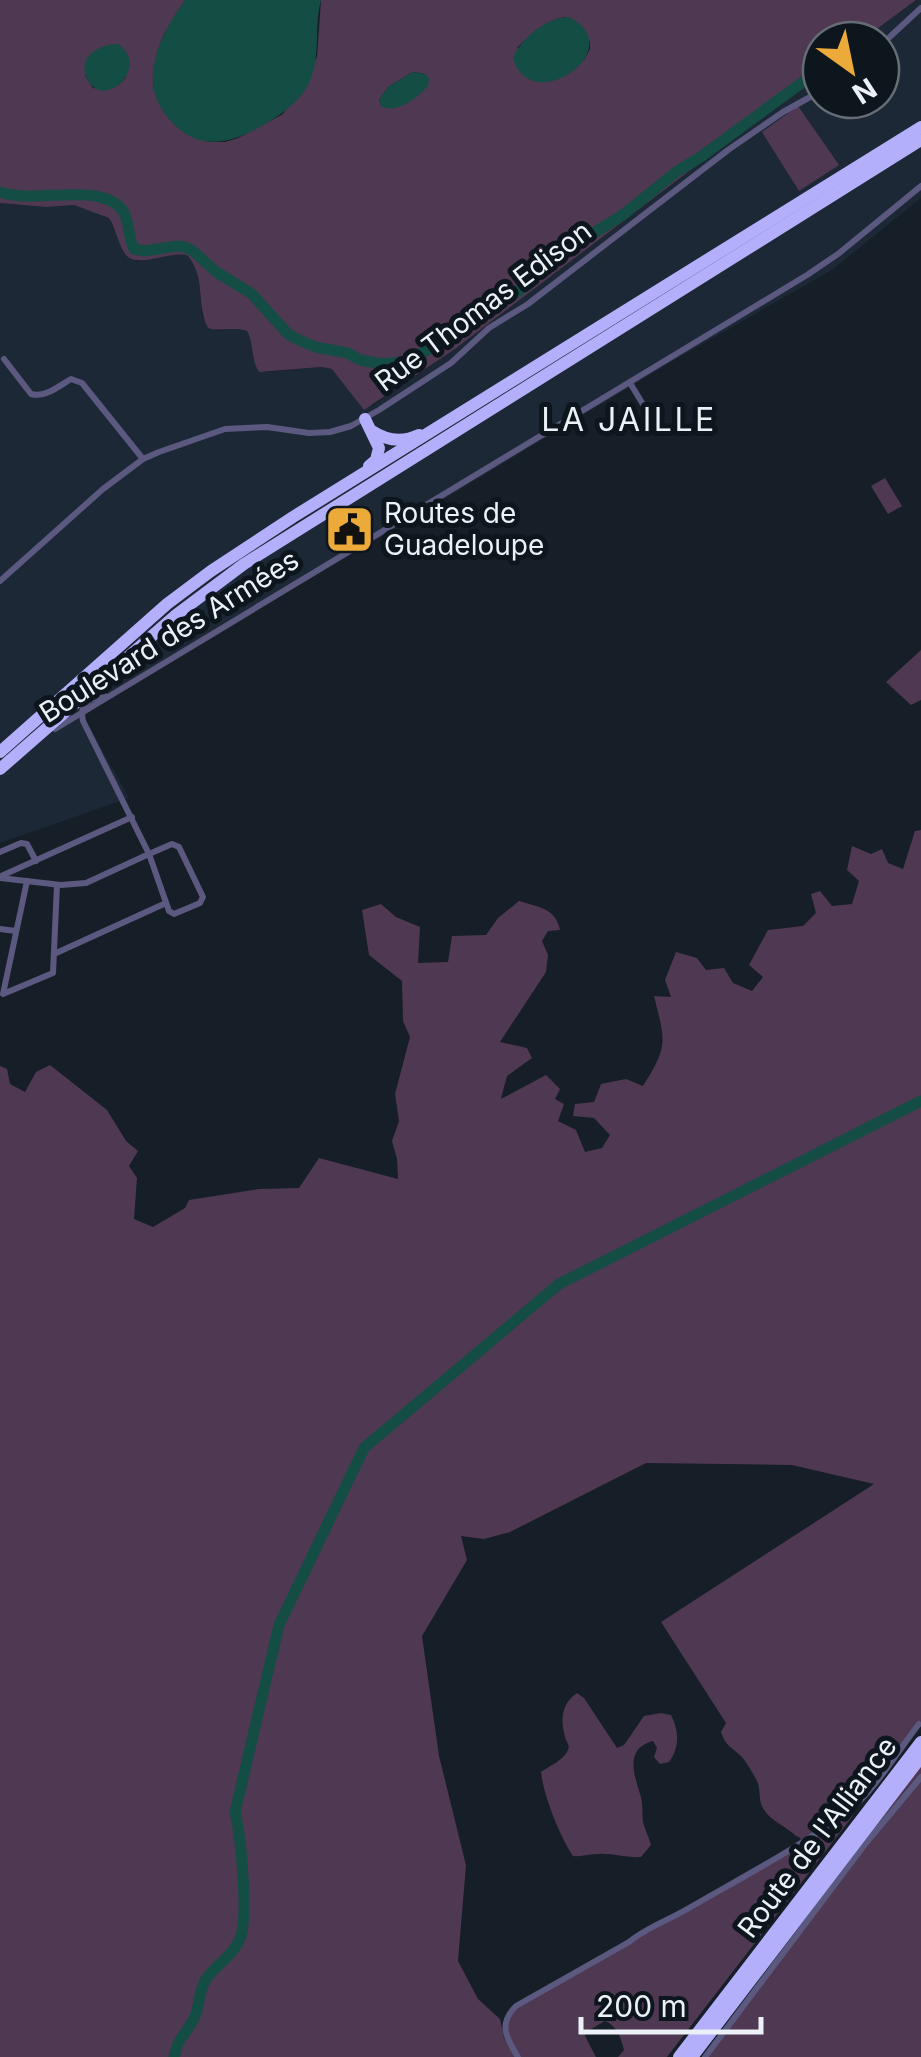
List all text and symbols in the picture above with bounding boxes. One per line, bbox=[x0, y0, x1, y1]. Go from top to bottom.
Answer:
north arrow bbox=[801, 20, 901, 120]
text: N bbox=[846, 71, 883, 111]
street label: Rue Thomas Edison bbox=[368, 214, 598, 398]
district label: LA JAILLE bbox=[541, 400, 717, 439]
place label: Routes de Guadeloupe bbox=[384, 496, 544, 562]
public building icon: Routes de Guadeloupe bbox=[323, 503, 375, 555]
street label: Boulevard des Armées bbox=[33, 542, 305, 730]
street label: Route de l'Alliance bbox=[730, 1730, 904, 1944]
scale bar bbox=[581, 1972, 761, 2034]
text: 200 m bbox=[596, 1988, 687, 2024]

